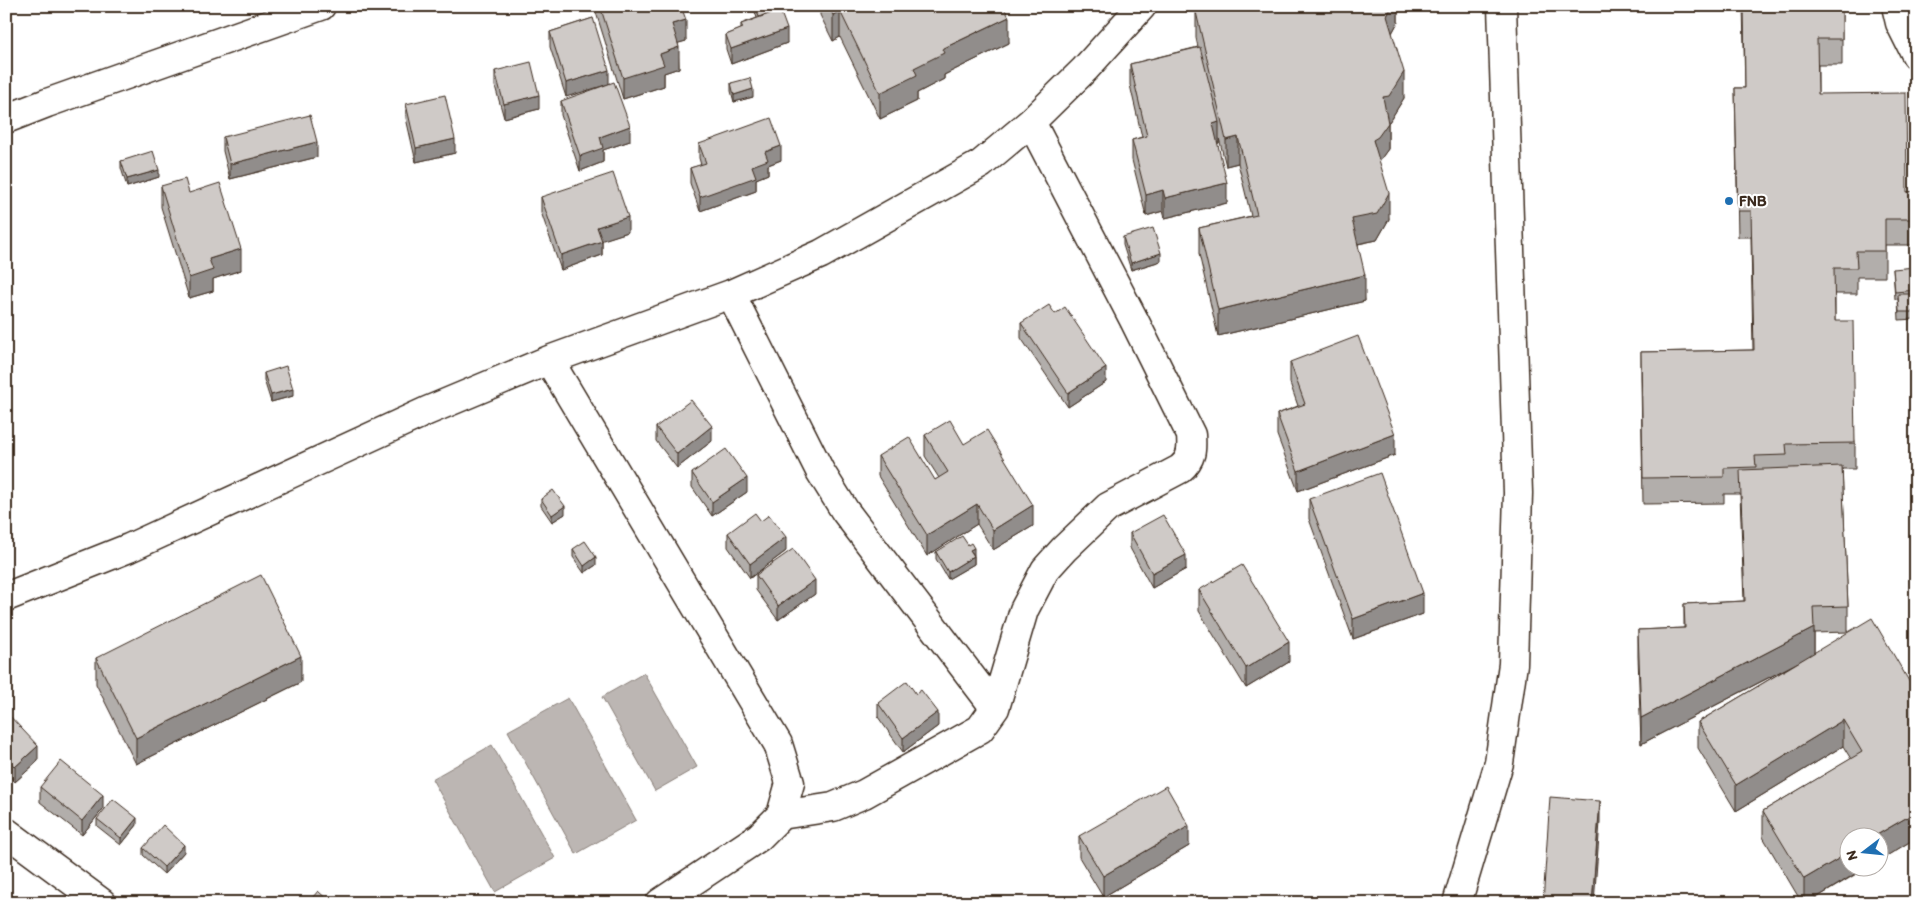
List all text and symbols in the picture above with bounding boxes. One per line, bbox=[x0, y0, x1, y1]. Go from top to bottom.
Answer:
place label: FNB bbox=[1739, 192, 1767, 210]
marker: FNB bbox=[1723, 195, 1735, 207]
north arrow bbox=[1840, 826, 1890, 876]
text: N bbox=[1843, 849, 1861, 862]

